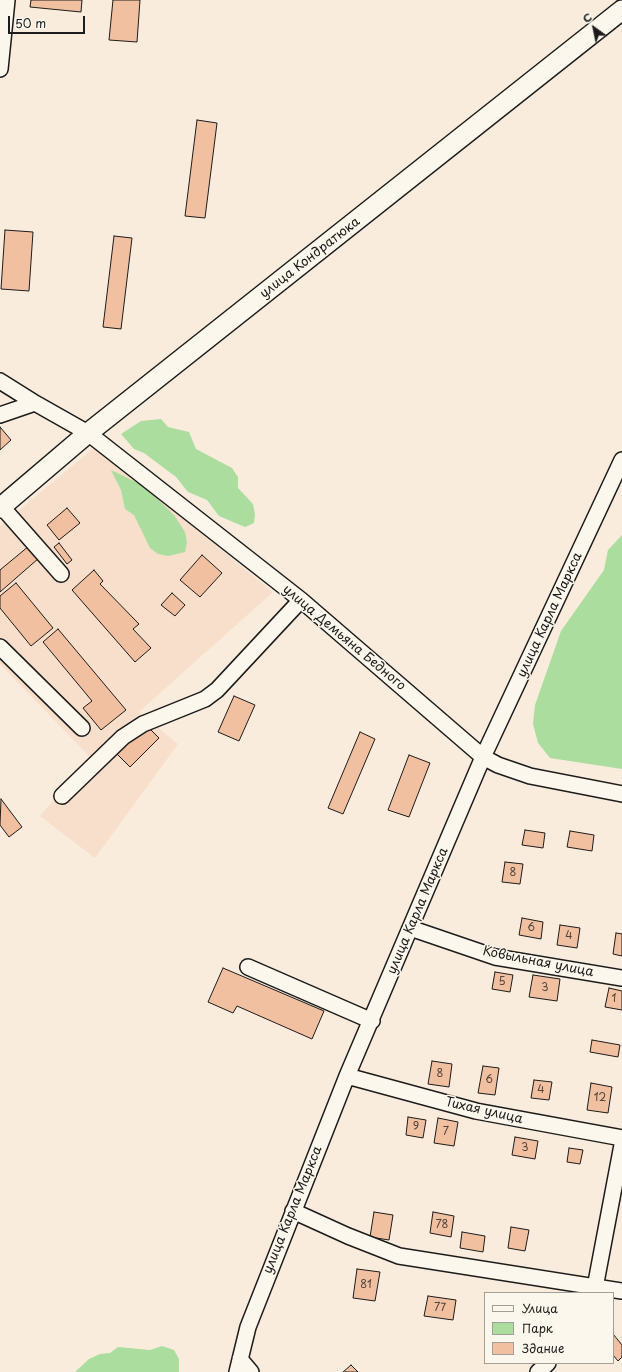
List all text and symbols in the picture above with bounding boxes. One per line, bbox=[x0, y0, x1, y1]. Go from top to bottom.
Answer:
scale bar bbox=[10, 8, 87, 34]
north arrow bbox=[574, 8, 614, 48]
text: С bbox=[579, 8, 595, 27]
text: 50 m bbox=[15, 14, 46, 32]
street label: улица Кондратюка bbox=[257, 214, 363, 302]
street label: улица Карла Маркса bbox=[514, 550, 586, 680]
street label: улица Демьяна Бедного bbox=[279, 582, 409, 694]
street label: улица Карла Маркса bbox=[384, 845, 452, 977]
house number: 8 bbox=[510, 866, 516, 880]
house number: 6 bbox=[527, 921, 535, 935]
house number: 4 bbox=[565, 929, 573, 943]
street label: Ковыльная улица bbox=[481, 944, 595, 980]
house number: 5 bbox=[498, 975, 506, 989]
house number: 3 bbox=[541, 981, 549, 995]
house number: 1 bbox=[612, 992, 616, 1006]
house number: 8 bbox=[437, 1067, 443, 1081]
house number: 6 bbox=[485, 1073, 493, 1087]
house number: 4 bbox=[537, 1083, 545, 1097]
house number: 12 bbox=[594, 1091, 606, 1105]
street label: Тихая улица bbox=[444, 1095, 524, 1127]
house number: 9 bbox=[413, 1120, 419, 1134]
house number: 7 bbox=[443, 1125, 449, 1139]
house number: 3 bbox=[521, 1141, 529, 1155]
street label: улица Карла Маркса bbox=[260, 1144, 326, 1276]
house number: 78 bbox=[436, 1218, 448, 1232]
house number: 81 bbox=[360, 1278, 372, 1292]
legend bbox=[484, 1292, 614, 1364]
text: Улица bbox=[522, 1299, 558, 1317]
house number: 77 bbox=[434, 1301, 446, 1315]
text: Парк bbox=[522, 1319, 553, 1337]
text: Здание bbox=[522, 1339, 564, 1357]

